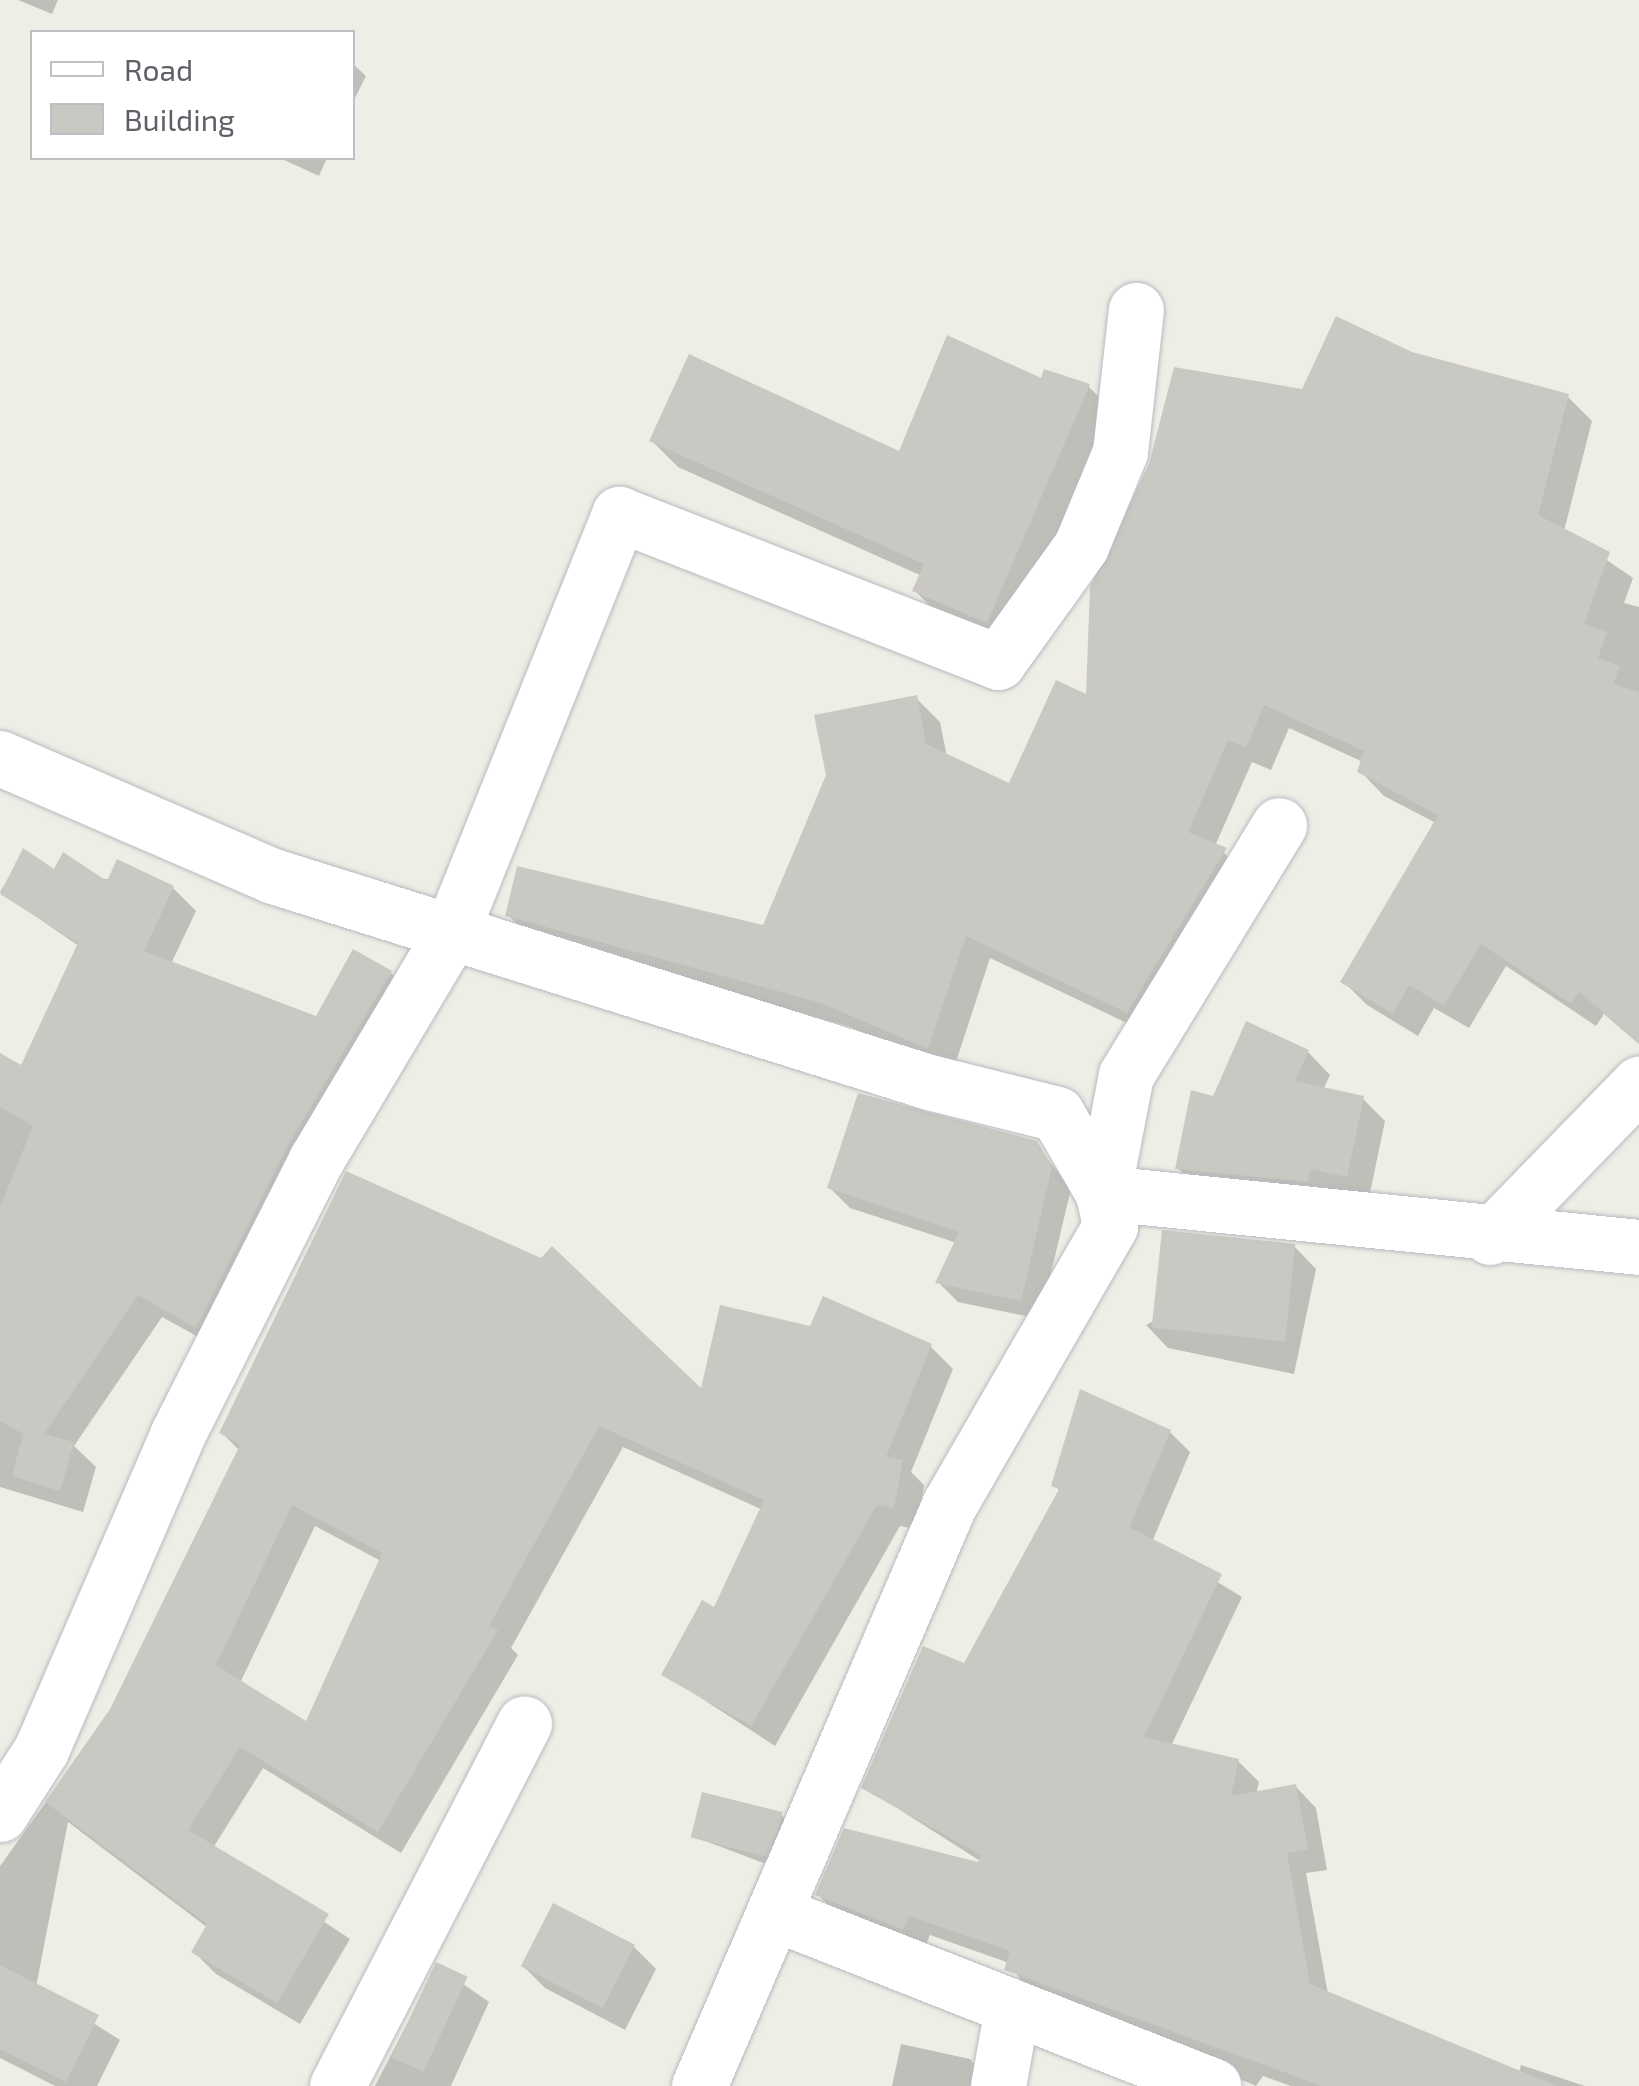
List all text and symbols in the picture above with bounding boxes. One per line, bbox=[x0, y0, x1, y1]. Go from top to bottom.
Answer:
legend bbox=[30, 30, 355, 160]
text: Road bbox=[124, 51, 193, 87]
text: Building bbox=[124, 101, 235, 137]

